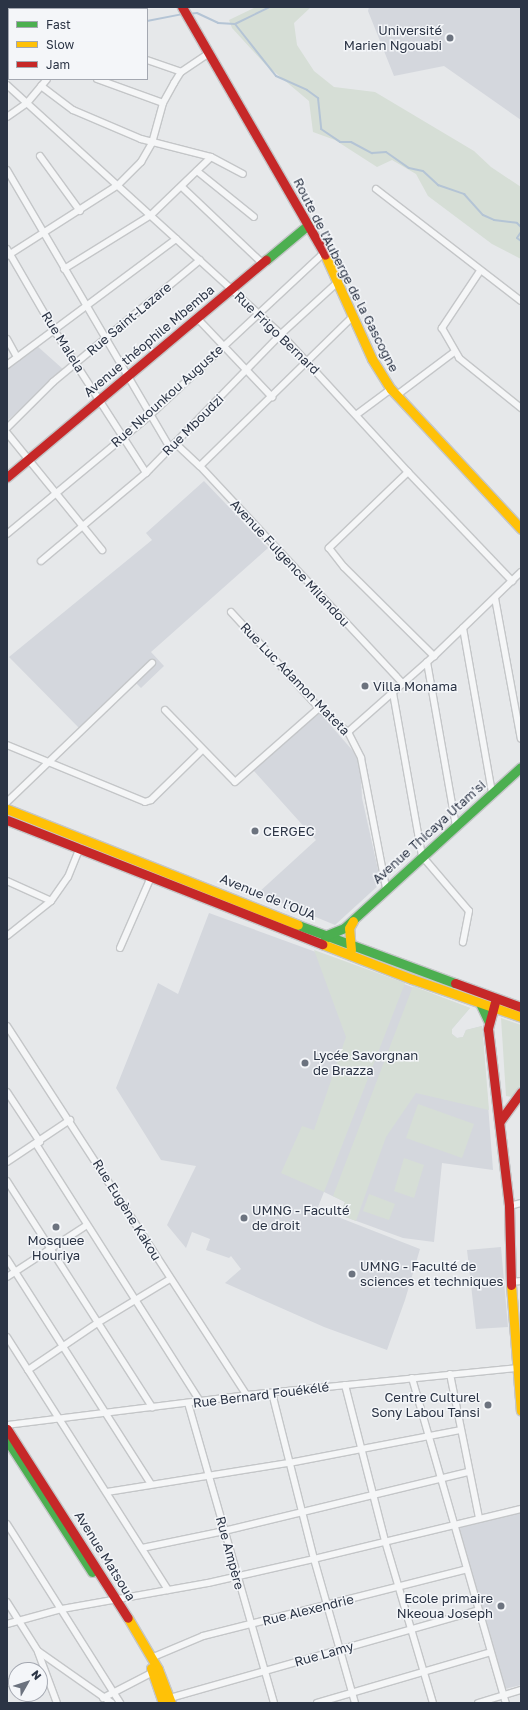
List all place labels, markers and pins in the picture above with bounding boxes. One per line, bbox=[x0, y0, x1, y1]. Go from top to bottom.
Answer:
place label: Université Marien Ngouabi bbox=[344, 23, 442, 54]
marker: Université Marien Ngouabi bbox=[445, 33, 455, 43]
place label: Villa Monama bbox=[373, 678, 457, 694]
marker: Villa Monama bbox=[360, 681, 370, 691]
place label: CERGEC bbox=[263, 823, 314, 839]
marker: CERGEC bbox=[250, 826, 260, 836]
place label: Lycée Savorgnan de Brazza bbox=[313, 1048, 418, 1079]
marker: Lycée Savorgnan de Brazza bbox=[300, 1058, 310, 1068]
place label: UMNG - Faculté de droit bbox=[252, 1203, 350, 1234]
marker: UMNG - Faculté de droit bbox=[239, 1213, 249, 1223]
marker: Mosquee Houriya bbox=[51, 1222, 61, 1232]
place label: Mosquee Houriya bbox=[28, 1233, 84, 1264]
place label: UMNG - Faculté de sciences et techniques bbox=[360, 1259, 503, 1290]
marker: UMNG - Faculté de sciences et techniques bbox=[347, 1269, 357, 1279]
place label: Centre Culturel Sony Labou Tansi bbox=[371, 1390, 480, 1421]
marker: Centre Culturel Sony Labou Tansi bbox=[483, 1400, 493, 1410]
place label: Ecole primaire Nkeoua Joseph bbox=[397, 1591, 493, 1622]
marker: Ecole primaire Nkeoua Joseph bbox=[496, 1601, 506, 1611]

